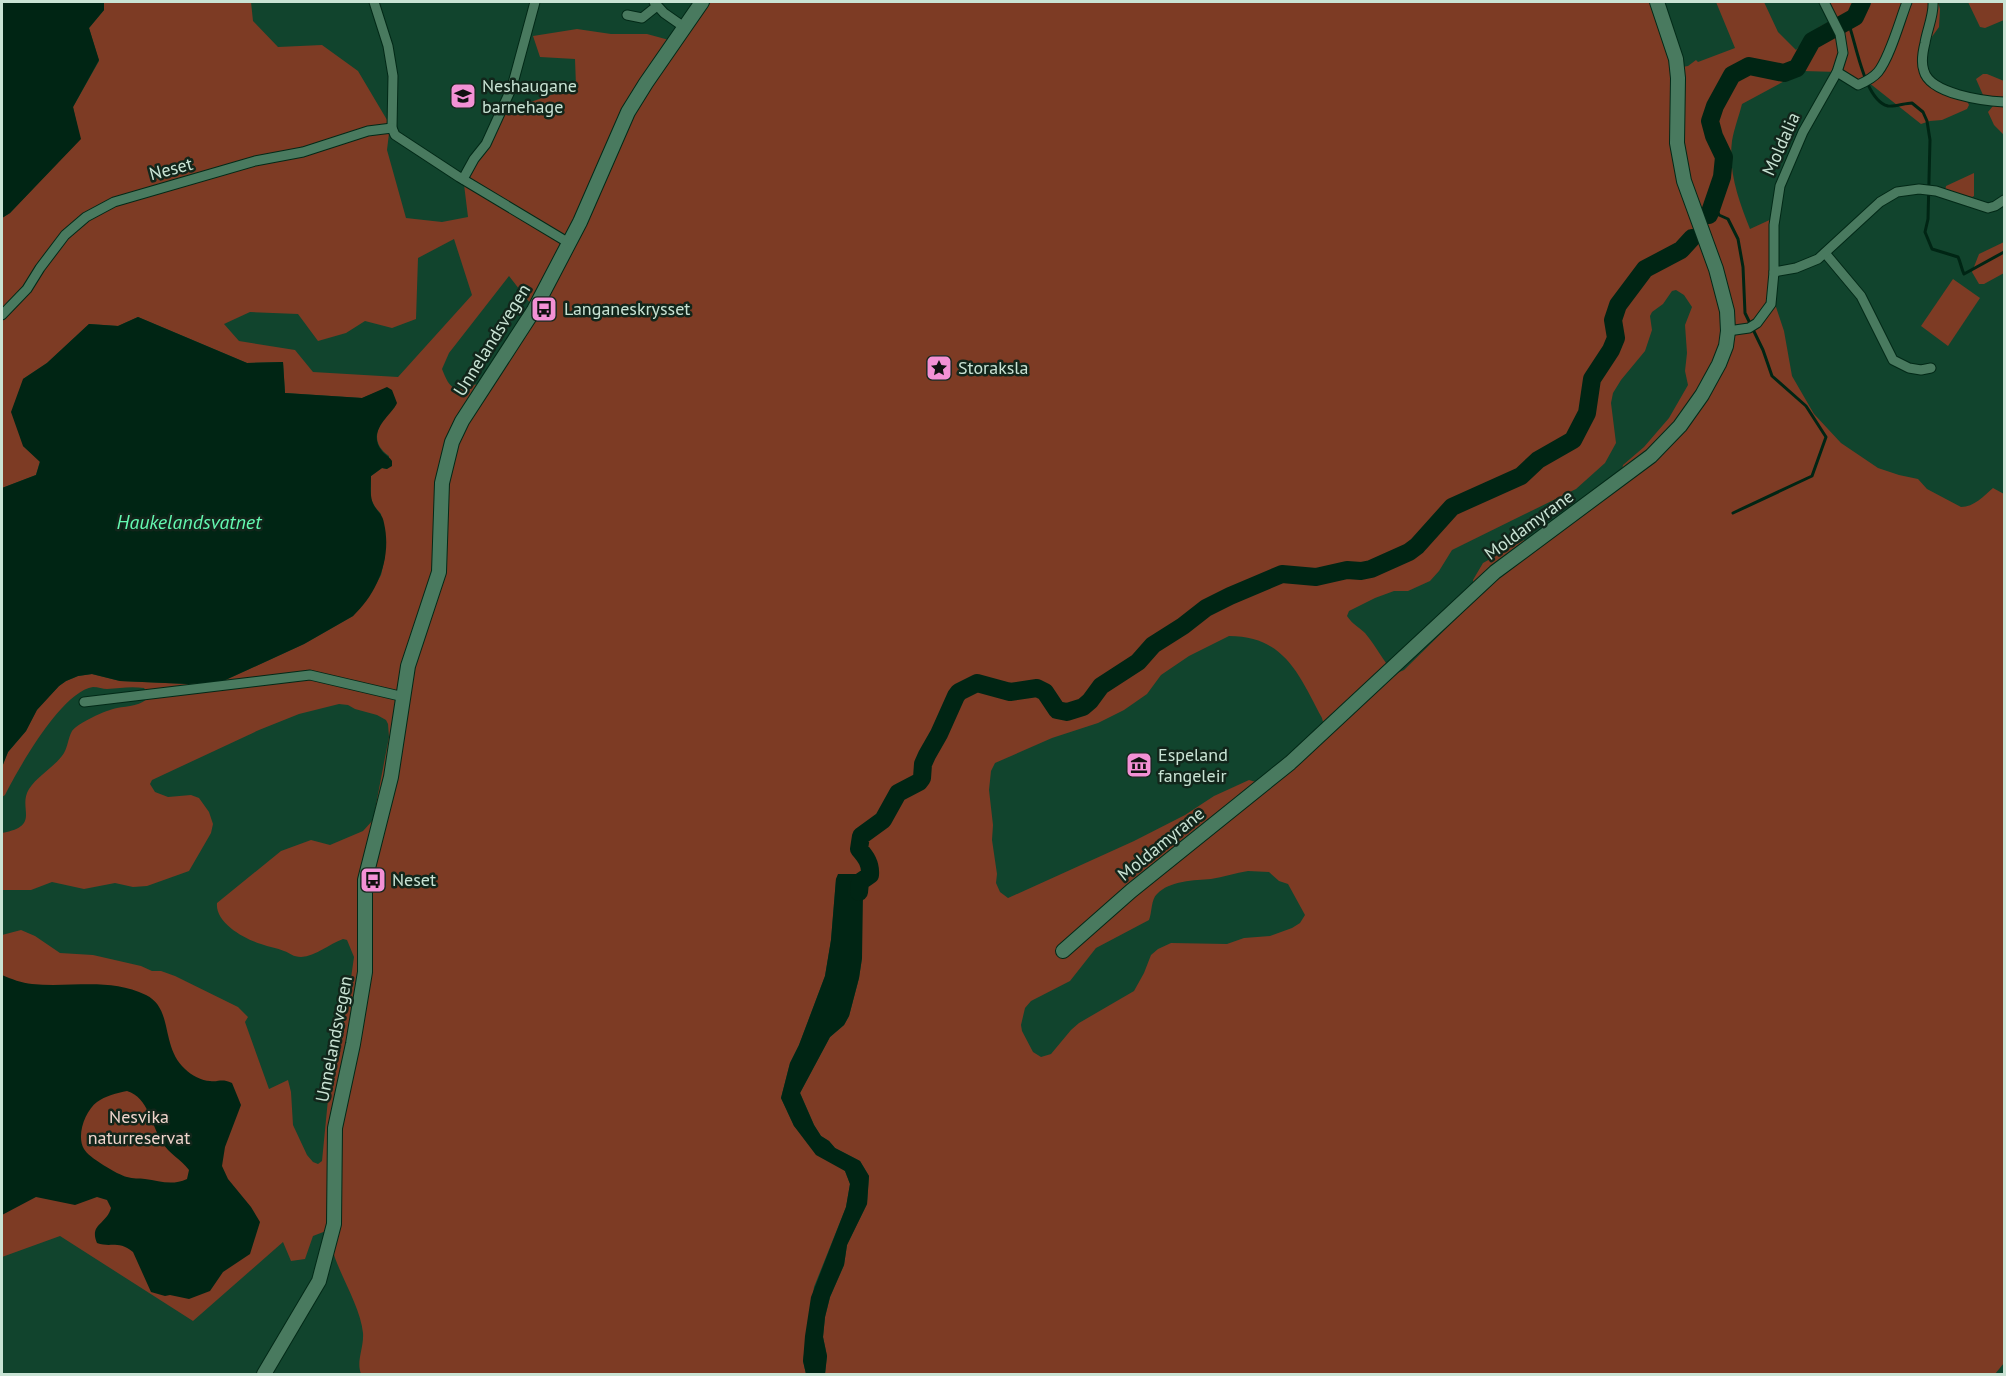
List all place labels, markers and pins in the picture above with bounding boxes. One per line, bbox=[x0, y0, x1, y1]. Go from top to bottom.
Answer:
place label: Neshaugane barnehage bbox=[482, 74, 577, 118]
school or university icon: Neshaugane barnehage bbox=[448, 81, 478, 111]
bus stop icon: Langaneskrysset bbox=[529, 294, 559, 324]
place label: Langaneskrysset bbox=[564, 297, 690, 320]
place icon: Storaksla bbox=[924, 353, 954, 383]
place label: Storaksla bbox=[958, 356, 1029, 379]
place label: Espeland fangeleir bbox=[1158, 743, 1228, 787]
museum icon: Espeland fangeleir bbox=[1124, 750, 1154, 780]
bus stop icon: Neset bbox=[358, 865, 388, 895]
place label: Neset bbox=[392, 868, 436, 891]

